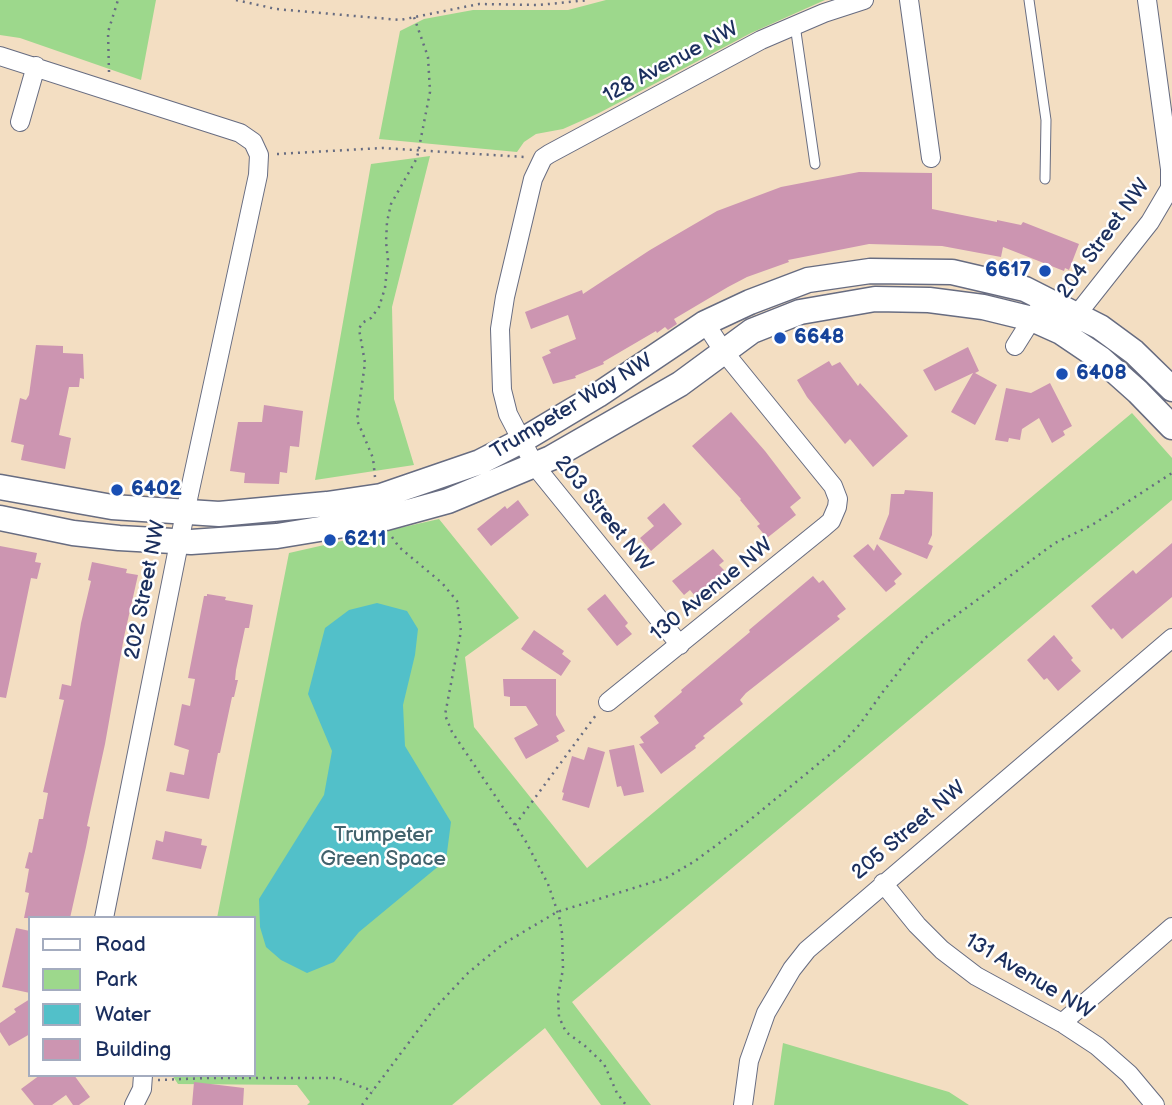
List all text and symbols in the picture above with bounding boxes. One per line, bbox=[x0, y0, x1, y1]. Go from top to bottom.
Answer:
street label: 128 Avenue NW bbox=[599, 17, 743, 109]
street label: 204 Street NW bbox=[1052, 174, 1156, 304]
place label: 6617 bbox=[985, 258, 1031, 284]
marker: 6617 bbox=[1037, 263, 1053, 279]
place label: 6648 bbox=[794, 325, 844, 351]
marker: 6648 bbox=[772, 330, 788, 346]
street label: Trumpeter Way NW bbox=[486, 349, 658, 465]
place label: 6408 bbox=[1076, 361, 1127, 387]
marker: 6408 bbox=[1054, 366, 1070, 382]
street label: 203 Street NW bbox=[549, 451, 657, 577]
place label: 6402 bbox=[131, 477, 182, 503]
marker: 6402 bbox=[109, 482, 125, 498]
street label: 202 Street NW bbox=[120, 518, 172, 662]
place label: 6211 bbox=[344, 527, 387, 553]
marker: 6211 bbox=[322, 532, 338, 548]
street label: 130 Avenue NW bbox=[646, 533, 778, 647]
street label: 205 Street NW bbox=[847, 776, 971, 886]
park label: Trumpeter Green Space bbox=[320, 823, 446, 873]
legend bbox=[28, 916, 256, 1077]
street label: 131 Avenue NW bbox=[960, 929, 1098, 1025]
text: Road bbox=[95, 932, 146, 957]
text: Park bbox=[95, 967, 137, 992]
text: Water bbox=[95, 1002, 151, 1027]
text: Building bbox=[95, 1037, 171, 1062]

